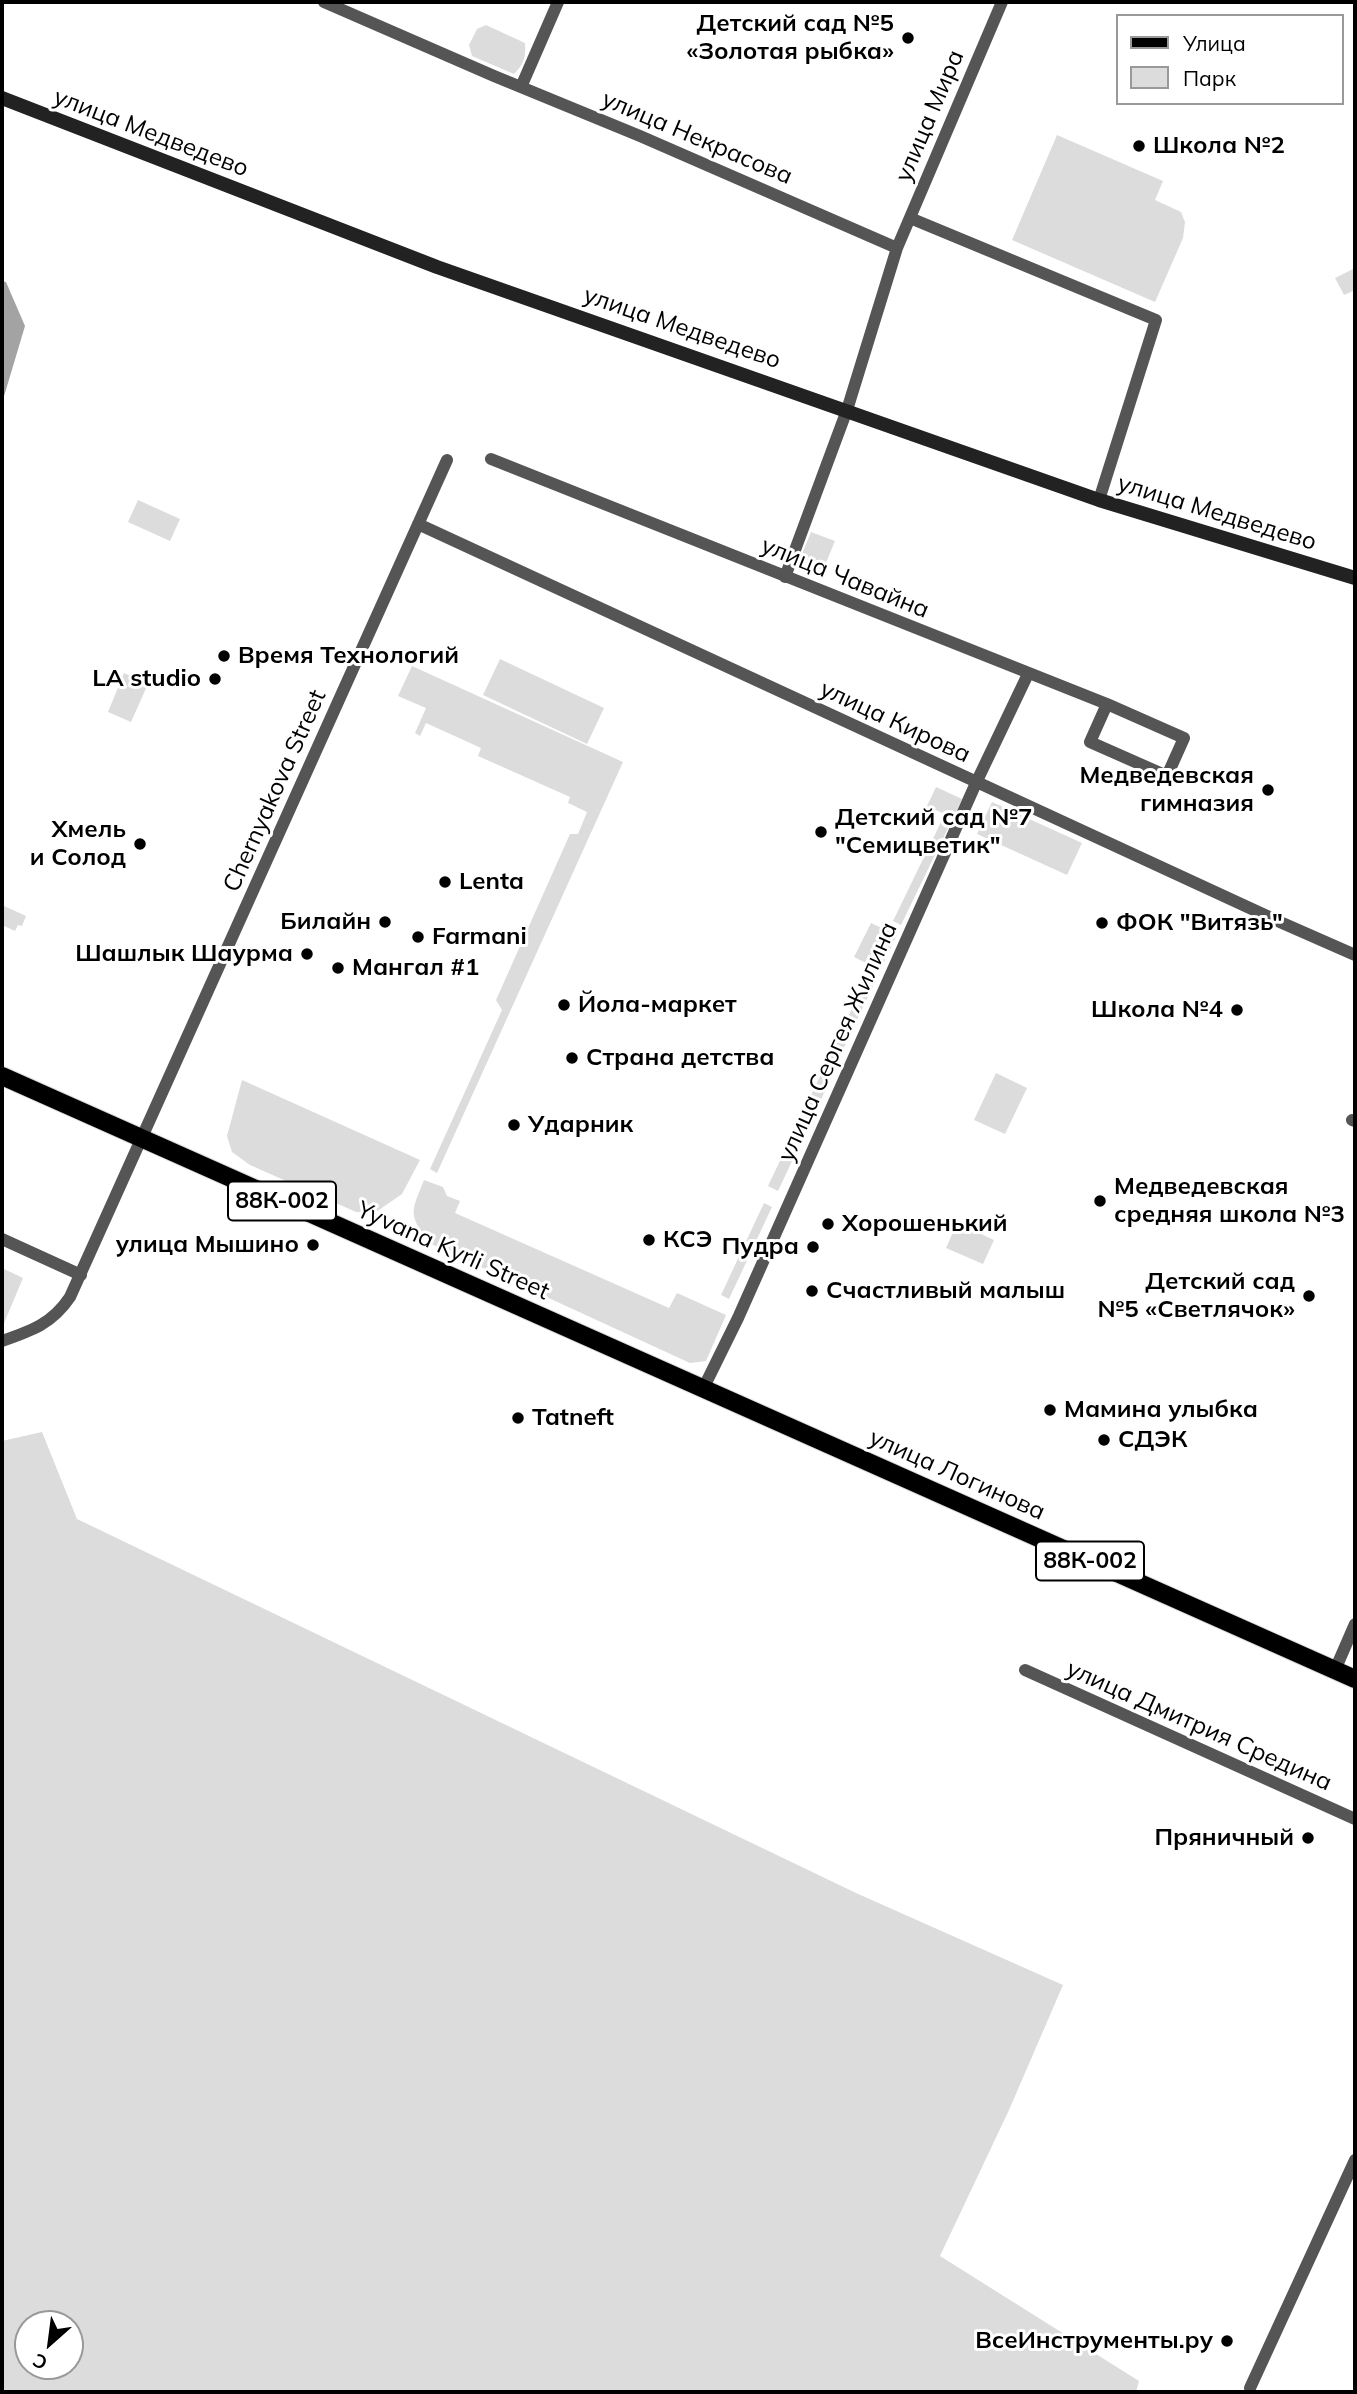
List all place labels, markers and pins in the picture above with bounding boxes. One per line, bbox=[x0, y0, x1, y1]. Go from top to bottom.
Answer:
place label: Детский сад №5 «Золотая рыбка» bbox=[686, 10, 894, 66]
marker: Детский сад №5 «Золотая рыбка» bbox=[900, 30, 916, 46]
place label: Школа №2 bbox=[1153, 132, 1285, 160]
marker: Школа №2 bbox=[1131, 138, 1147, 154]
place label: Время Технологий bbox=[238, 642, 459, 670]
marker: Время Технологий bbox=[216, 648, 232, 664]
place label: LА studio bbox=[92, 665, 201, 693]
marker: LА studio bbox=[207, 671, 223, 687]
place label: Медведевская гимназия bbox=[1079, 762, 1254, 818]
marker: Медведевская гимназия bbox=[1260, 782, 1276, 798]
place label: Детский сад №7 "Семицветик" bbox=[835, 804, 1033, 860]
place label: Хмель и Солод bbox=[30, 816, 126, 872]
marker: Детский сад №7 "Семицветик" bbox=[813, 824, 829, 840]
marker: Хмель и Солод bbox=[132, 836, 148, 852]
place label: Lenta bbox=[459, 868, 524, 896]
marker: Lenta bbox=[437, 874, 453, 890]
place label: Билайн bbox=[280, 908, 371, 936]
place label: ФОК "Витязь" bbox=[1116, 909, 1283, 937]
marker: Билайн bbox=[377, 914, 393, 930]
marker: ФОК "Витязь" bbox=[1094, 915, 1110, 931]
place label: Farmani bbox=[432, 923, 527, 951]
marker: Farmani bbox=[410, 929, 426, 945]
place label: Шашлык Шаурма bbox=[75, 940, 293, 968]
marker: Шашлык Шаурма bbox=[299, 946, 315, 962]
place label: Мангал #1 bbox=[352, 954, 479, 982]
marker: Мангал #1 bbox=[330, 960, 346, 976]
place label: Йола-маркет bbox=[578, 991, 737, 1019]
place label: Школа №4 bbox=[1091, 996, 1223, 1024]
marker: Йола-маркет bbox=[556, 997, 572, 1013]
marker: Школа №4 bbox=[1229, 1002, 1245, 1018]
place label: Страна детства bbox=[586, 1044, 774, 1072]
marker: Страна детства bbox=[564, 1050, 580, 1066]
place label: Ударник bbox=[528, 1111, 633, 1139]
marker: Ударник bbox=[506, 1117, 522, 1133]
place label: Медведевская средняя школа №3 bbox=[1114, 1173, 1345, 1229]
marker: Медведевская средняя школа №3 bbox=[1092, 1193, 1108, 1209]
place label: Хорошенький bbox=[842, 1210, 1008, 1238]
marker: Хорошенький bbox=[820, 1216, 836, 1232]
place label: КСЭ bbox=[663, 1226, 712, 1254]
place label: улица Мышино bbox=[116, 1231, 299, 1259]
marker: КСЭ bbox=[641, 1232, 657, 1248]
place label: Пудра bbox=[722, 1233, 799, 1261]
marker: улица Мышино bbox=[305, 1237, 321, 1253]
marker: Пудра bbox=[805, 1239, 821, 1255]
place label: Детский сад №5 «Светлячок» bbox=[1097, 1268, 1295, 1324]
place label: Счастливый малыш bbox=[826, 1277, 1065, 1305]
marker: Счастливый малыш bbox=[804, 1283, 820, 1299]
marker: Детский сад №5 «Светлячок» bbox=[1301, 1288, 1317, 1304]
place label: Мамина улыбка bbox=[1064, 1396, 1258, 1424]
marker: Мамина улыбка bbox=[1042, 1402, 1058, 1418]
place label: Tatneft bbox=[532, 1404, 614, 1432]
marker: Tatneft bbox=[510, 1410, 526, 1426]
place label: СДЭК bbox=[1118, 1426, 1187, 1454]
marker: СДЭК bbox=[1096, 1432, 1112, 1448]
place label: Пряничный bbox=[1154, 1824, 1294, 1852]
marker: Пряничный bbox=[1300, 1830, 1316, 1846]
place label: ВсеИнструменты.ру bbox=[975, 2327, 1213, 2355]
marker: ВсеИнструменты.ру bbox=[1219, 2333, 1235, 2349]

